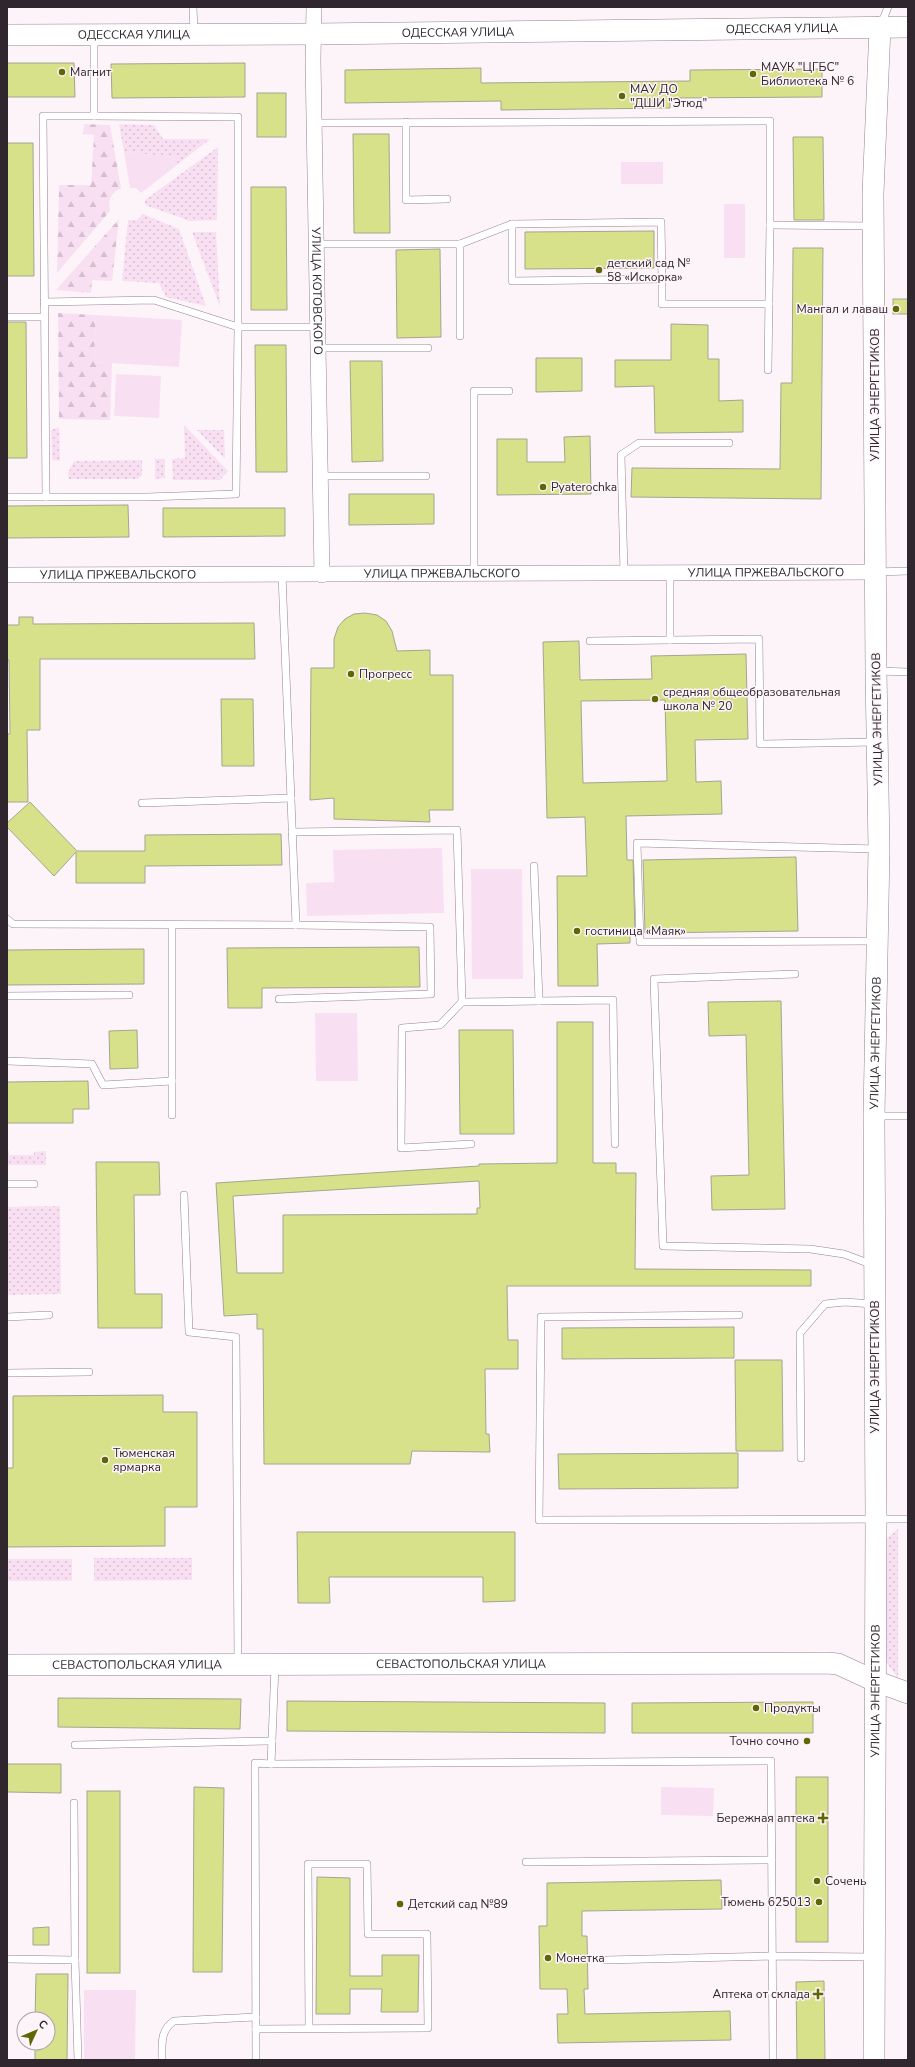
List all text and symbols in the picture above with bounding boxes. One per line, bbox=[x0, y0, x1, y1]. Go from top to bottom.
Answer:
street label: ОДЕССКАЯ УЛИЦА bbox=[726, 20, 839, 37]
street label: ОДЕССКАЯ УЛИЦА bbox=[402, 24, 515, 41]
street label: ОДЕССКАЯ УЛИЦА bbox=[78, 26, 191, 43]
place label: МАУК "ЦГБС" Библиотека № 6 bbox=[761, 59, 854, 89]
place label: Магнит bbox=[70, 64, 112, 80]
marker: Магнит bbox=[57, 67, 67, 77]
marker: МАУК "ЦГБС" Библиотека № 6 bbox=[748, 69, 758, 79]
place label: МАУ ДО "ДШИ "Этюд" bbox=[630, 81, 707, 111]
marker: МАУ ДО "ДШИ "Этюд" bbox=[617, 91, 627, 101]
street label: УЛИЦА КОТОВСКОГО bbox=[308, 226, 326, 355]
place label: детский сад № 58 «Искорка» bbox=[607, 255, 690, 285]
marker: детский сад № 58 «Искорка» bbox=[594, 265, 604, 275]
place label: Мангал и лаваш bbox=[796, 301, 888, 317]
marker: Мангал и лаваш bbox=[891, 304, 901, 314]
street label: УЛИЦА ЭНЕРГЕТИКОВ bbox=[867, 329, 883, 463]
place label: Pyaterochka bbox=[551, 479, 617, 495]
marker: Pyaterochka bbox=[538, 482, 548, 492]
street label: УЛИЦА ПРЖЕВАЛЬСКОГО bbox=[687, 564, 844, 581]
street label: УЛИЦА ПРЖЕВАЛЬСКОГО bbox=[363, 565, 520, 582]
street label: УЛИЦА ПРЖЕВАЛЬСКОГО bbox=[39, 566, 196, 583]
street label: УЛИЦА ЭНЕРГЕТИКОВ bbox=[868, 652, 886, 787]
place label: Прогресс bbox=[359, 666, 412, 682]
marker: Прогресс bbox=[346, 669, 356, 679]
place label: средняя общеобразовательная школа № 20 bbox=[663, 684, 841, 714]
marker: средняя общеобразовательная школа № 20 bbox=[650, 694, 660, 704]
place label: гостиница «Маяк» bbox=[585, 923, 686, 939]
marker: гостиница «Маяк» bbox=[572, 926, 582, 936]
street label: УЛИЦА ЭНЕРГЕТИКОВ bbox=[866, 976, 885, 1111]
street label: УЛИЦА ЭНЕРГЕТИКОВ bbox=[867, 1301, 883, 1435]
place label: Тюменская ярмарка bbox=[113, 1445, 175, 1475]
marker: Тюменская ярмарка bbox=[100, 1455, 110, 1465]
street label: УЛИЦА ЭНЕРГЕТИКОВ bbox=[867, 1624, 884, 1759]
street label: СЕВАСТОПОЛЬСКАЯ УЛИЦА bbox=[52, 1656, 222, 1673]
street label: СЕВАСТОПОЛЬСКАЯ УЛИЦА bbox=[376, 1656, 546, 1672]
place label: Продукты bbox=[764, 1700, 821, 1716]
marker: Продукты bbox=[751, 1703, 761, 1713]
place label: Точно сочно bbox=[729, 1733, 799, 1749]
marker: Точно сочно bbox=[802, 1736, 812, 1746]
place label: Бережная аптека bbox=[716, 1810, 815, 1826]
marker: Бережная аптека bbox=[818, 1813, 828, 1823]
place label: Сочень bbox=[825, 1873, 866, 1889]
marker: Сочень bbox=[812, 1876, 822, 1886]
place label: Тюмень 625013 bbox=[721, 1894, 811, 1910]
place label: Детский сад №89 bbox=[408, 1896, 508, 1912]
marker: Тюмень 625013 bbox=[814, 1897, 824, 1907]
marker: Детский сад №89 bbox=[395, 1899, 405, 1909]
place label: Монетка bbox=[556, 1950, 605, 1966]
marker: Монетка bbox=[543, 1953, 553, 1963]
place label: Аптека от склада bbox=[712, 1986, 810, 2002]
marker: Аптека от склада bbox=[813, 1989, 823, 1999]
north arrow bbox=[16, 2011, 56, 2051]
text: С bbox=[35, 2016, 51, 2033]

